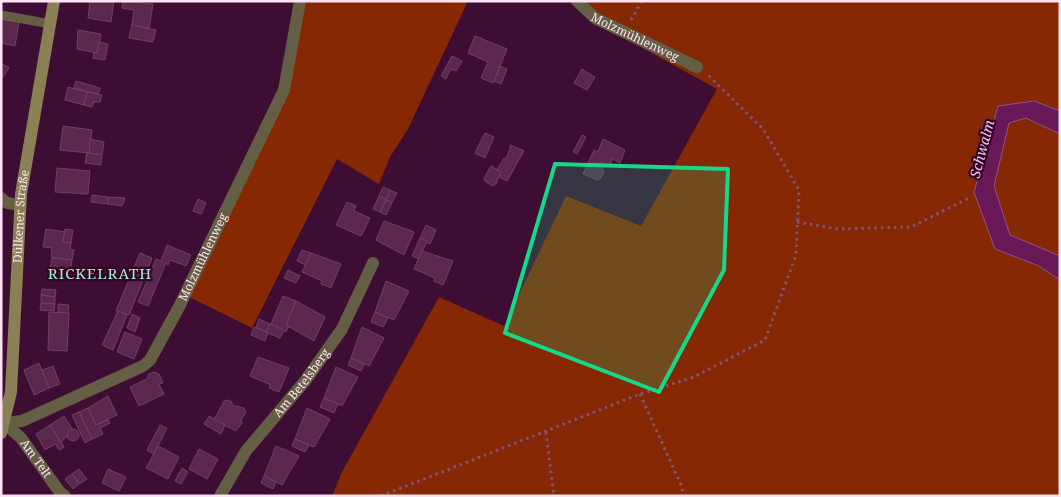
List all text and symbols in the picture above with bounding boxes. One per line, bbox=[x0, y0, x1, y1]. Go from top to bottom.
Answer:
street label: Molzmühlenweg bbox=[588, 8, 682, 65]
water label: Schwalm bbox=[965, 117, 998, 180]
street label: Dülkener Straße bbox=[9, 169, 33, 263]
street label: Molzmühlenweg bbox=[174, 210, 231, 304]
district label: RICKELRATH bbox=[48, 263, 152, 283]
street label: Am Betelsberg bbox=[269, 344, 334, 421]
street label: Am Telt bbox=[16, 435, 56, 481]

